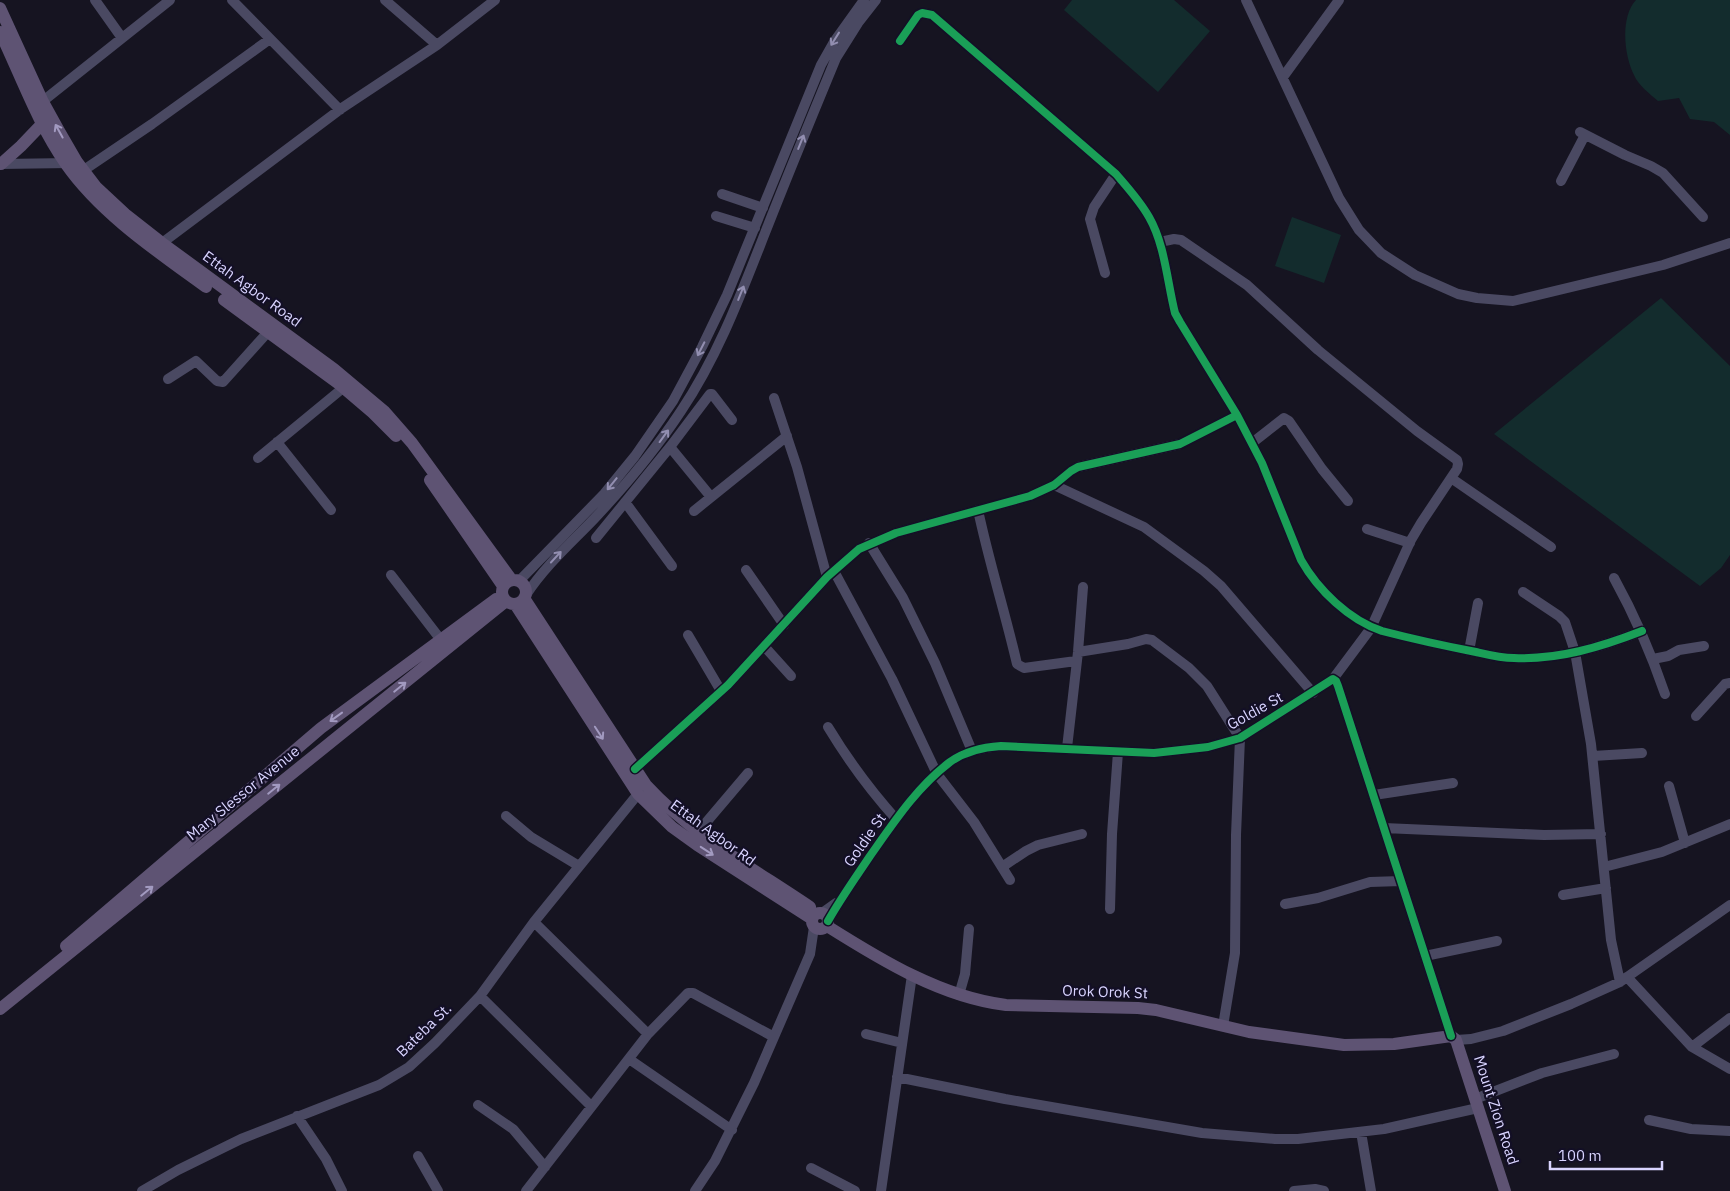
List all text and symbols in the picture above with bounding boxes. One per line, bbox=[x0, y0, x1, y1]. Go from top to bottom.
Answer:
one-way arrow bbox=[830, 32, 840, 46]
one-way arrow bbox=[54, 124, 63, 139]
one-way arrow bbox=[797, 135, 807, 150]
street label: Ettah Agbor Road bbox=[199, 246, 305, 331]
one-way arrow bbox=[737, 286, 746, 301]
one-way arrow bbox=[696, 341, 706, 356]
one-way arrow bbox=[659, 429, 669, 443]
one-way arrow bbox=[606, 477, 617, 490]
one-way arrow bbox=[550, 551, 562, 563]
one-way arrow bbox=[393, 681, 406, 692]
street label: Goldie St bbox=[1223, 687, 1286, 734]
one-way arrow bbox=[329, 712, 343, 722]
one-way arrow bbox=[594, 726, 604, 740]
street label: Mary Slessor Avenue bbox=[182, 741, 303, 844]
one-way arrow bbox=[267, 783, 280, 794]
street label: Ettah Agbor Rd bbox=[667, 795, 760, 870]
street label: Goldie St bbox=[839, 809, 890, 870]
one-way arrow bbox=[700, 846, 714, 857]
one-way arrow bbox=[140, 886, 153, 897]
street label: Orok Orok St bbox=[1062, 981, 1148, 1002]
street label: Bateba St. bbox=[392, 999, 455, 1061]
street label: Mount Zion Road bbox=[1470, 1053, 1523, 1167]
scale bar bbox=[1550, 1138, 1662, 1170]
text: 100 m bbox=[1558, 1146, 1602, 1165]

